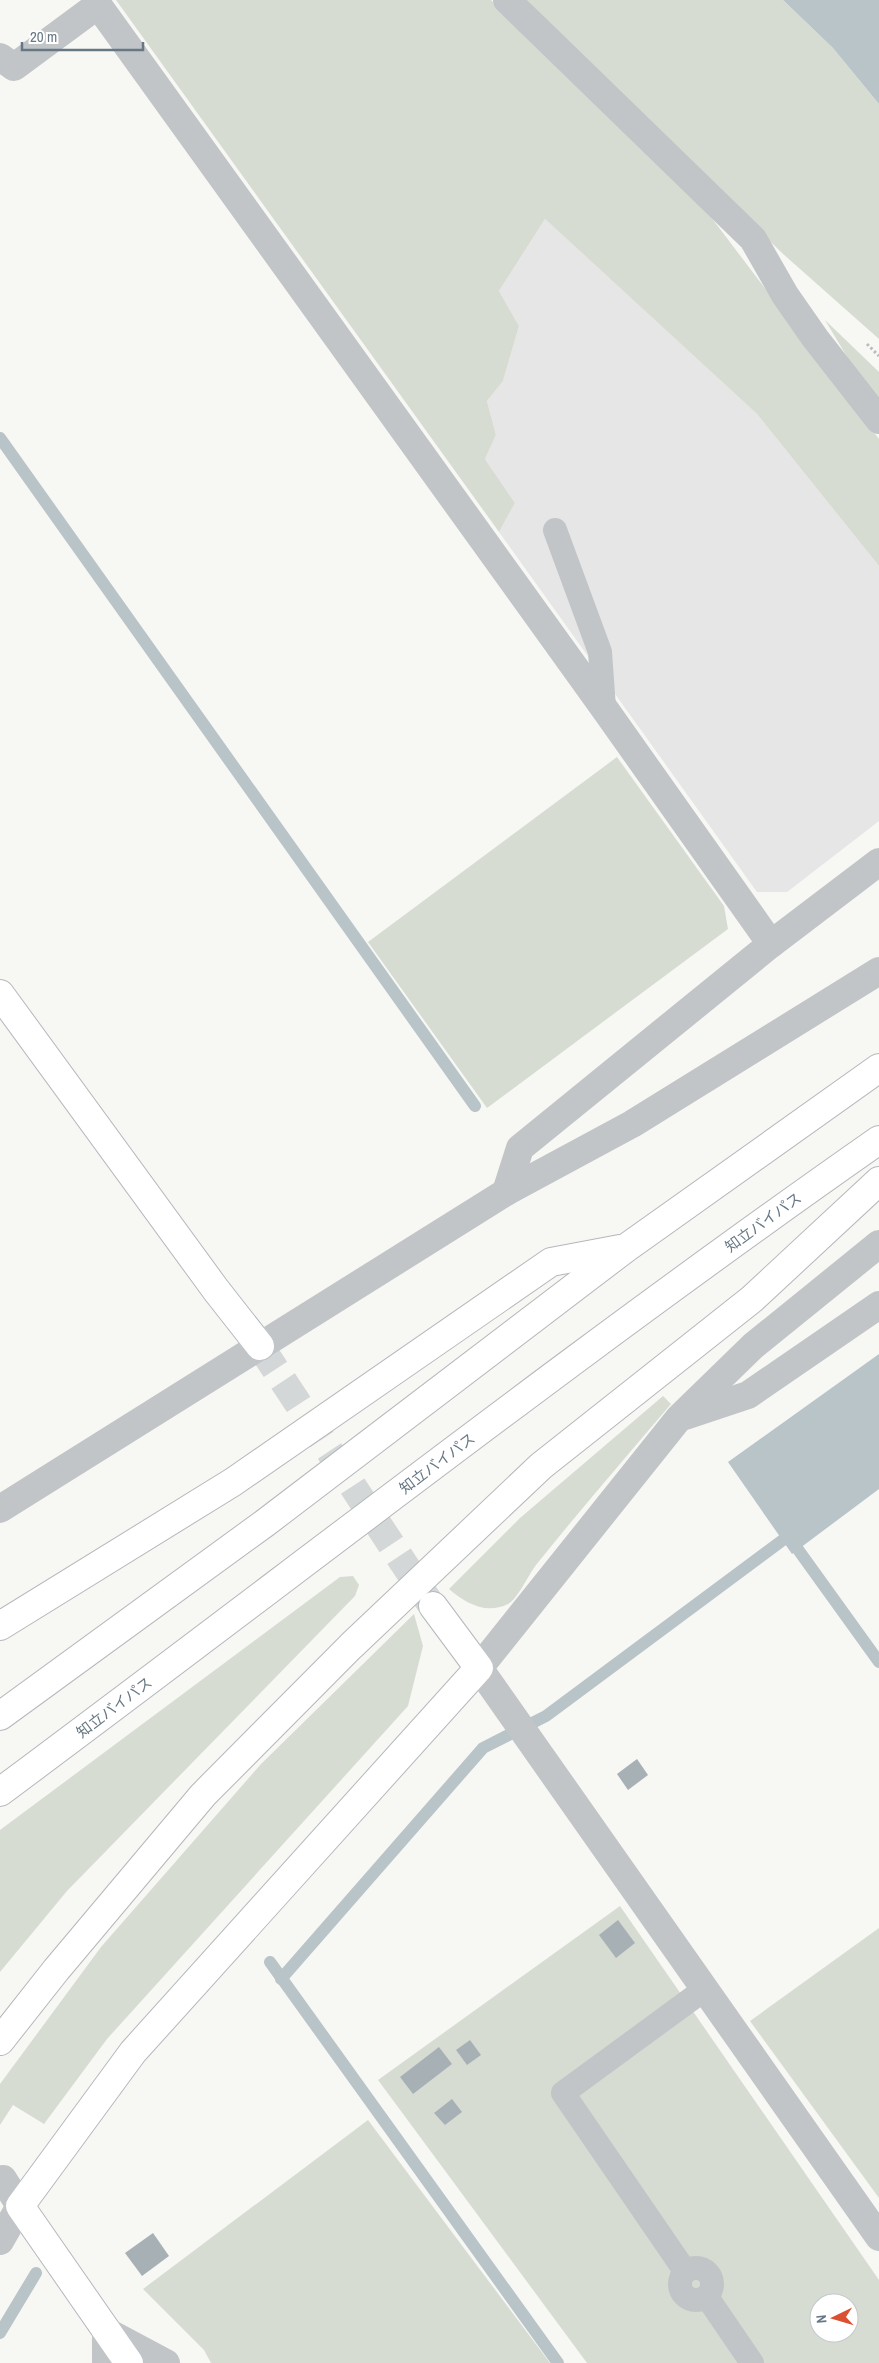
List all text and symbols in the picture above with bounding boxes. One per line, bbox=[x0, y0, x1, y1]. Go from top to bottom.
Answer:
scale bar bbox=[22, 20, 144, 52]
text: 20 m bbox=[30, 26, 57, 47]
street label: 知立バイパス bbox=[721, 1187, 805, 1257]
street label: 知立バイパス bbox=[395, 1428, 479, 1498]
street label: 知立バイパス bbox=[72, 1672, 156, 1742]
north arrow bbox=[809, 2293, 859, 2343]
text: N bbox=[812, 2314, 830, 2324]

